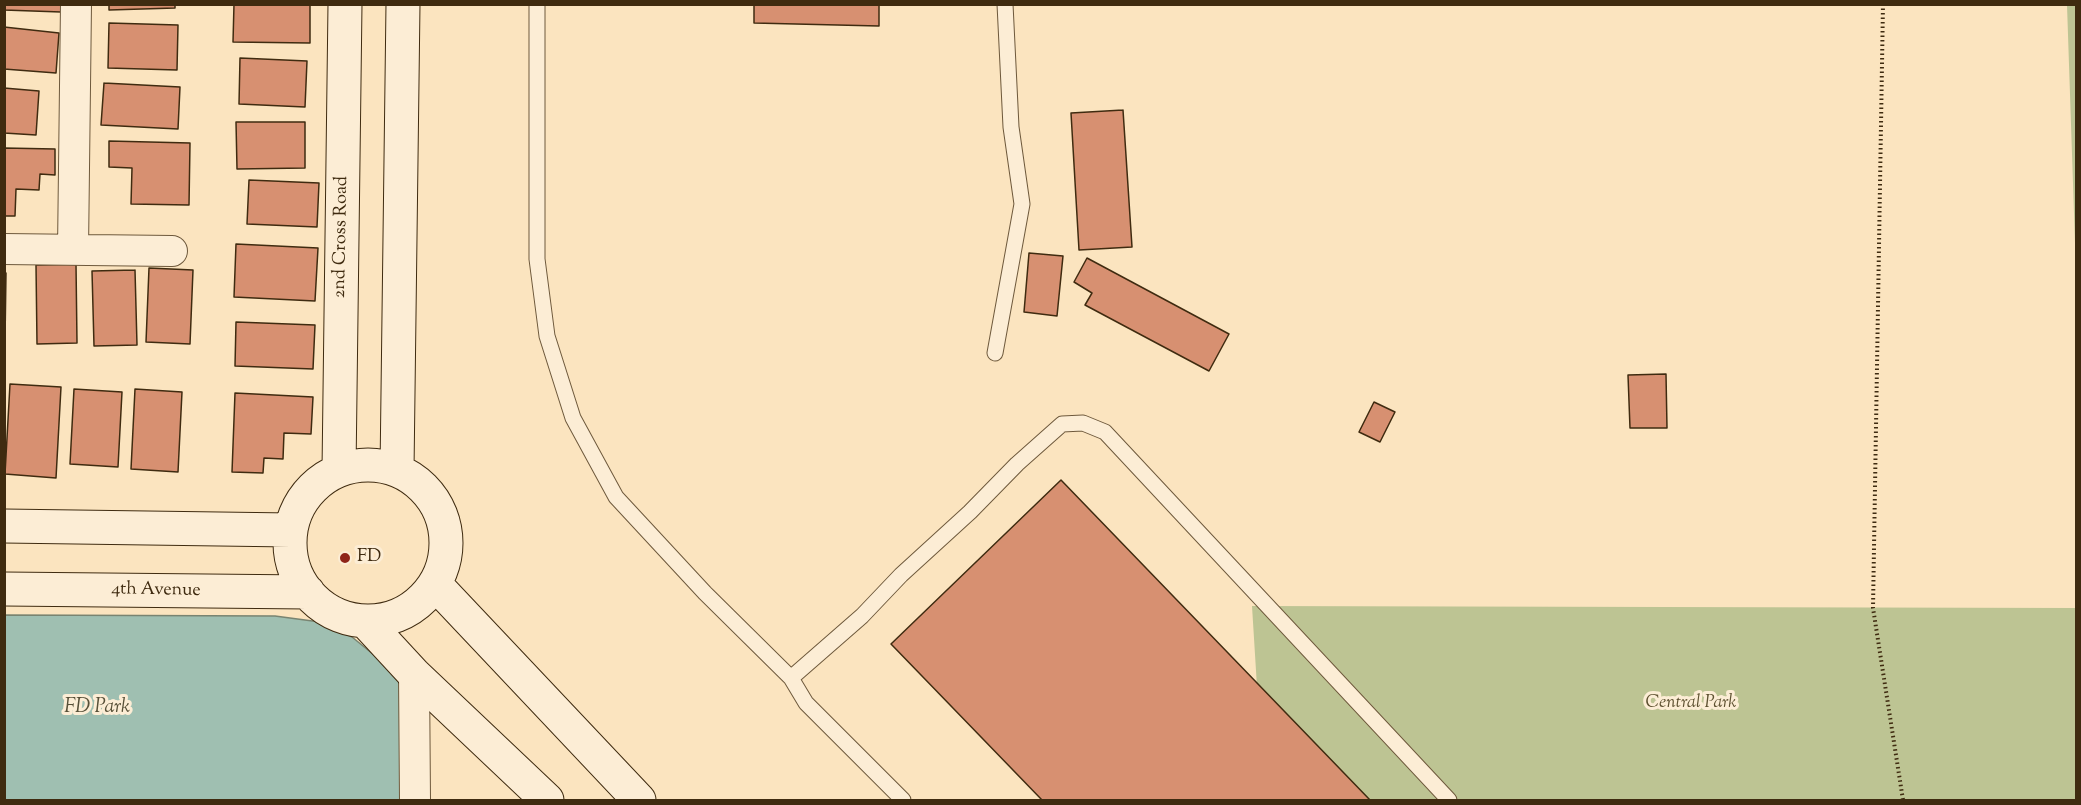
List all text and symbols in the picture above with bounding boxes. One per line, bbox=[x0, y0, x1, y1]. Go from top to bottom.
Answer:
street label: 2nd Cross Road bbox=[330, 176, 354, 298]
place label: FD bbox=[357, 547, 381, 569]
marker: FD bbox=[338, 551, 352, 565]
street label: 4th Avenue bbox=[111, 579, 201, 603]
park label: Central Park bbox=[1646, 693, 1736, 715]
water label: FD Park bbox=[64, 697, 130, 721]

